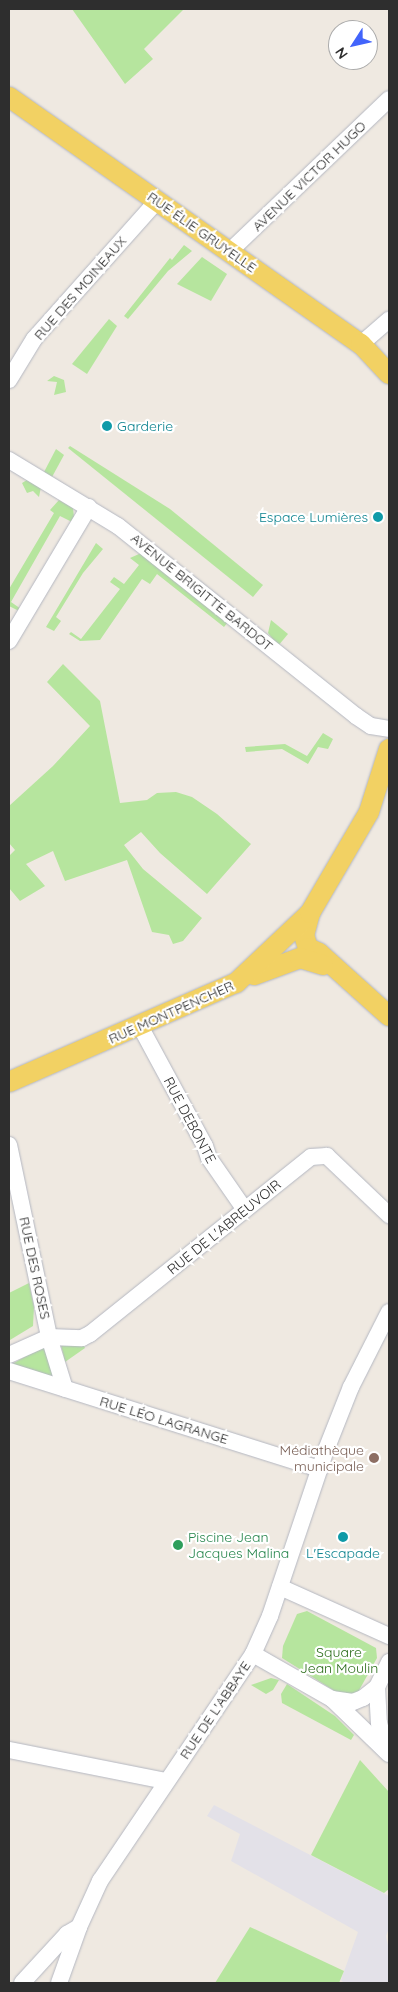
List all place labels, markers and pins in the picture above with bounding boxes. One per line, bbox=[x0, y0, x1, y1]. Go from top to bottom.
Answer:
place label: Garderie bbox=[117, 418, 173, 434]
marker: Garderie bbox=[101, 420, 113, 432]
place label: Espace Lumières bbox=[259, 509, 368, 525]
marker: Espace Lumières bbox=[372, 511, 384, 523]
place label: Médiathèque municipale bbox=[280, 1442, 364, 1474]
marker: Médiathèque municipale bbox=[368, 1452, 380, 1464]
place label: Piscine Jean Jacques Malina bbox=[188, 1529, 289, 1561]
marker: L'Escapade bbox=[337, 1531, 349, 1543]
marker: Piscine Jean Jacques Malina bbox=[172, 1539, 184, 1551]
place label: L'Escapade bbox=[306, 1545, 380, 1561]

